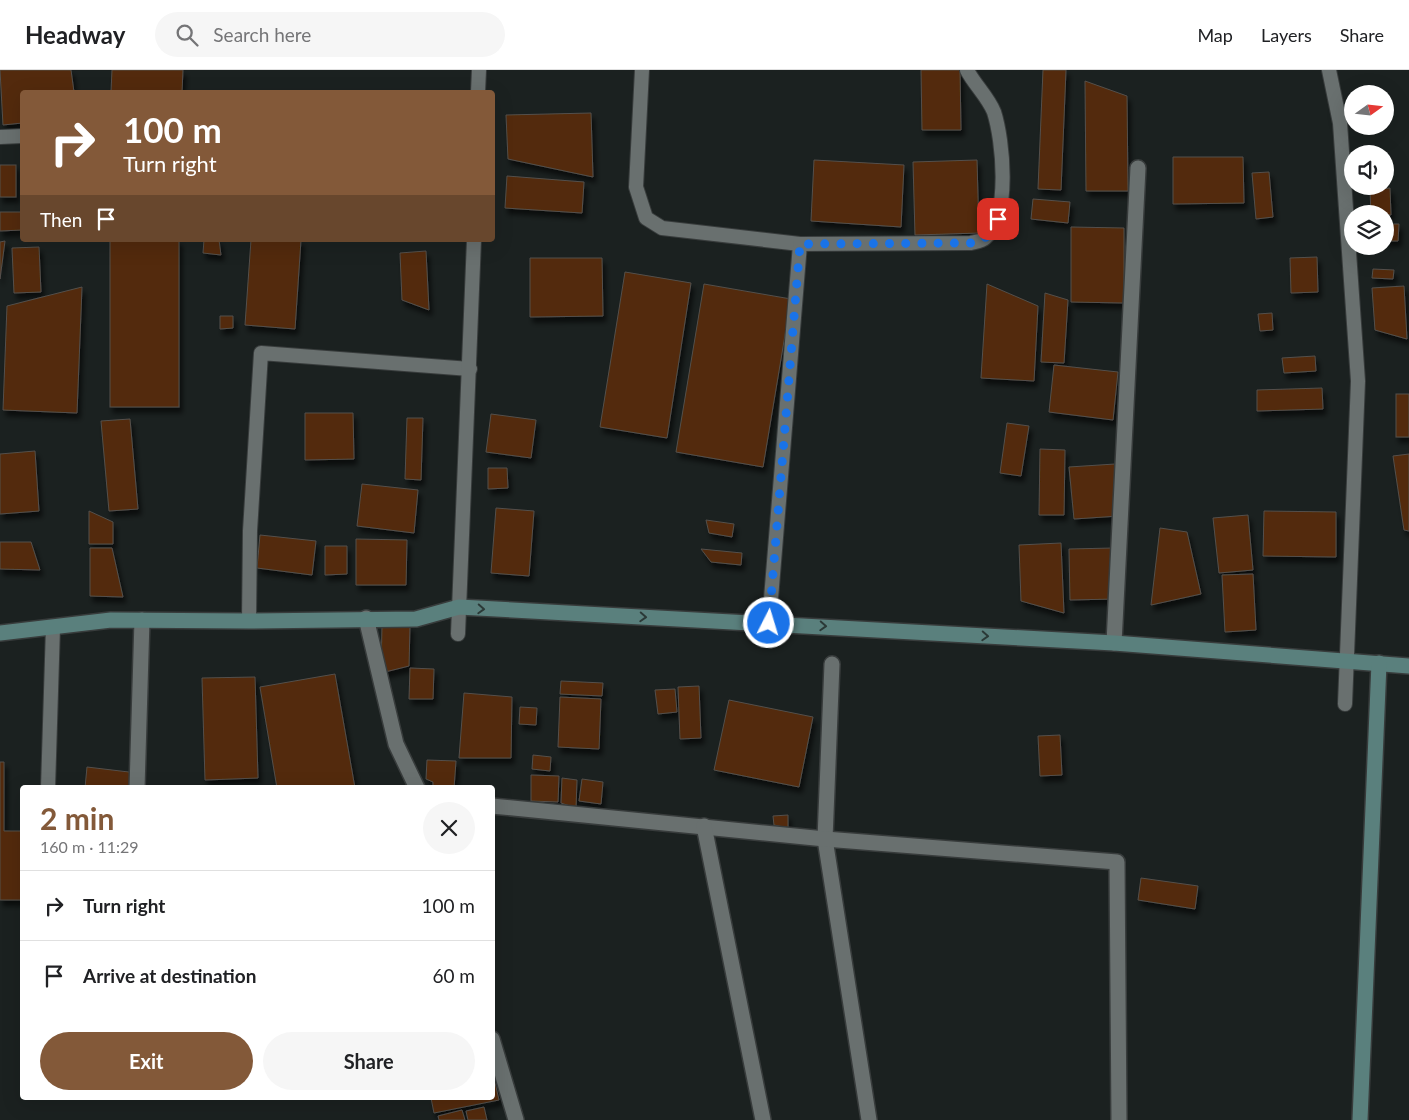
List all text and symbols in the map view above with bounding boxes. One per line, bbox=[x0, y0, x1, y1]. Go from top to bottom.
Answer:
search box bbox=[155, 12, 505, 57]
text: Headway bbox=[25, 20, 125, 49]
icon: search bbox=[173, 21, 201, 49]
text: Search here bbox=[213, 23, 311, 46]
text: Map bbox=[1197, 24, 1233, 46]
text: Layers bbox=[1261, 24, 1312, 46]
text: Share bbox=[1340, 24, 1384, 46]
north arrow bbox=[1344, 85, 1394, 135]
map controls bbox=[1344, 85, 1394, 255]
text: 100 m bbox=[123, 108, 222, 150]
icon: right bbox=[40, 110, 105, 175]
button: sound bbox=[1344, 145, 1394, 195]
text: Turn right bbox=[123, 150, 217, 177]
pin bbox=[977, 198, 1019, 240]
icon: arrive bbox=[92, 205, 120, 233]
icon: arrive bbox=[984, 205, 1012, 233]
button: layers bbox=[1344, 205, 1394, 255]
text: Then bbox=[40, 208, 82, 231]
position arrow bbox=[742, 596, 794, 648]
one-way arrow bbox=[477, 603, 485, 614]
one-way arrow bbox=[639, 611, 647, 622]
one-way arrow bbox=[819, 620, 827, 631]
one-way arrow bbox=[981, 630, 989, 641]
text: 2 min bbox=[40, 800, 114, 836]
button: close bbox=[423, 802, 475, 854]
text: 160 m · 11:29 bbox=[40, 837, 139, 856]
icon: right bbox=[40, 892, 68, 920]
text: Turn right bbox=[83, 894, 165, 917]
text: 100 m bbox=[421, 894, 475, 917]
icon: arrive bbox=[40, 962, 68, 990]
text: Arrive at destination bbox=[83, 964, 256, 987]
text: 60 m bbox=[432, 964, 475, 987]
button: Exit bbox=[40, 1032, 253, 1090]
button: Share bbox=[263, 1032, 475, 1090]

